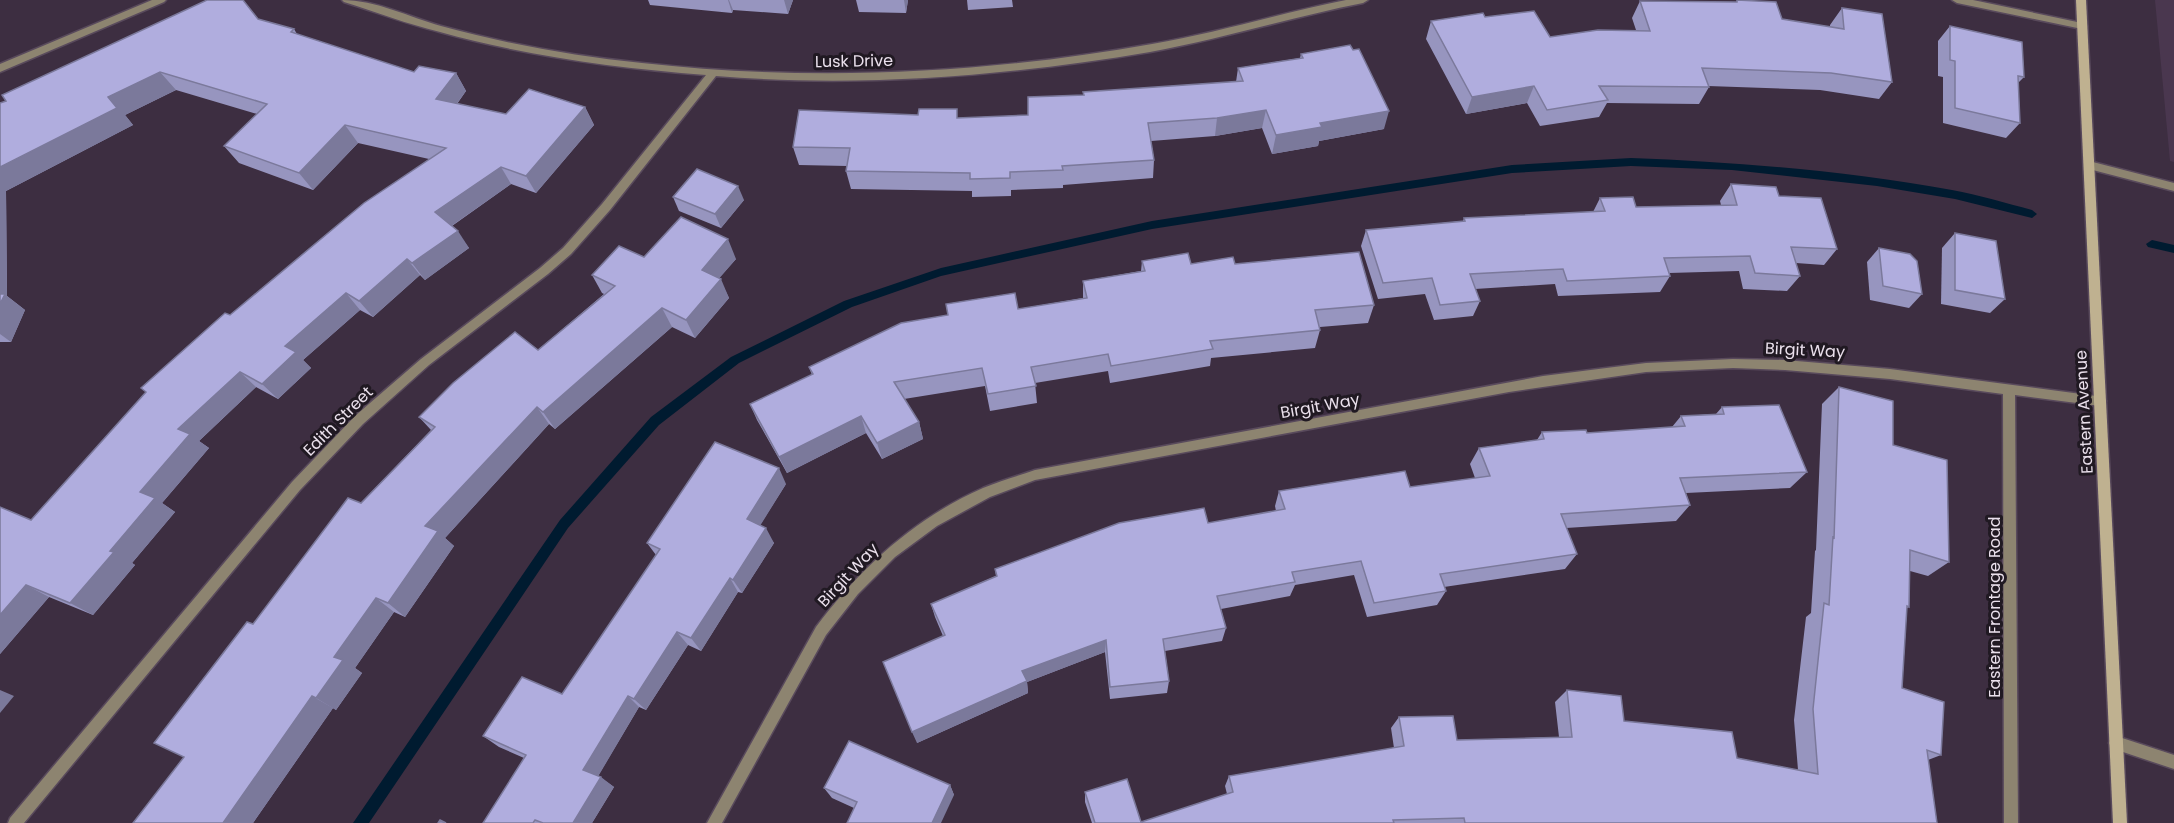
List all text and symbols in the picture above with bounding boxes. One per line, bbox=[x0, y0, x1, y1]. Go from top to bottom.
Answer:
street label: Lusk Drive bbox=[815, 49, 893, 73]
street label: Birgit Way bbox=[1764, 336, 1846, 364]
street label: Eastern Avenue bbox=[2069, 350, 2099, 474]
street label: Edith Street bbox=[298, 381, 378, 461]
street label: Birgit Way bbox=[1279, 388, 1361, 424]
street label: Eastern Frontage Road bbox=[1983, 516, 2006, 698]
street label: Birgit Way bbox=[812, 538, 884, 612]

